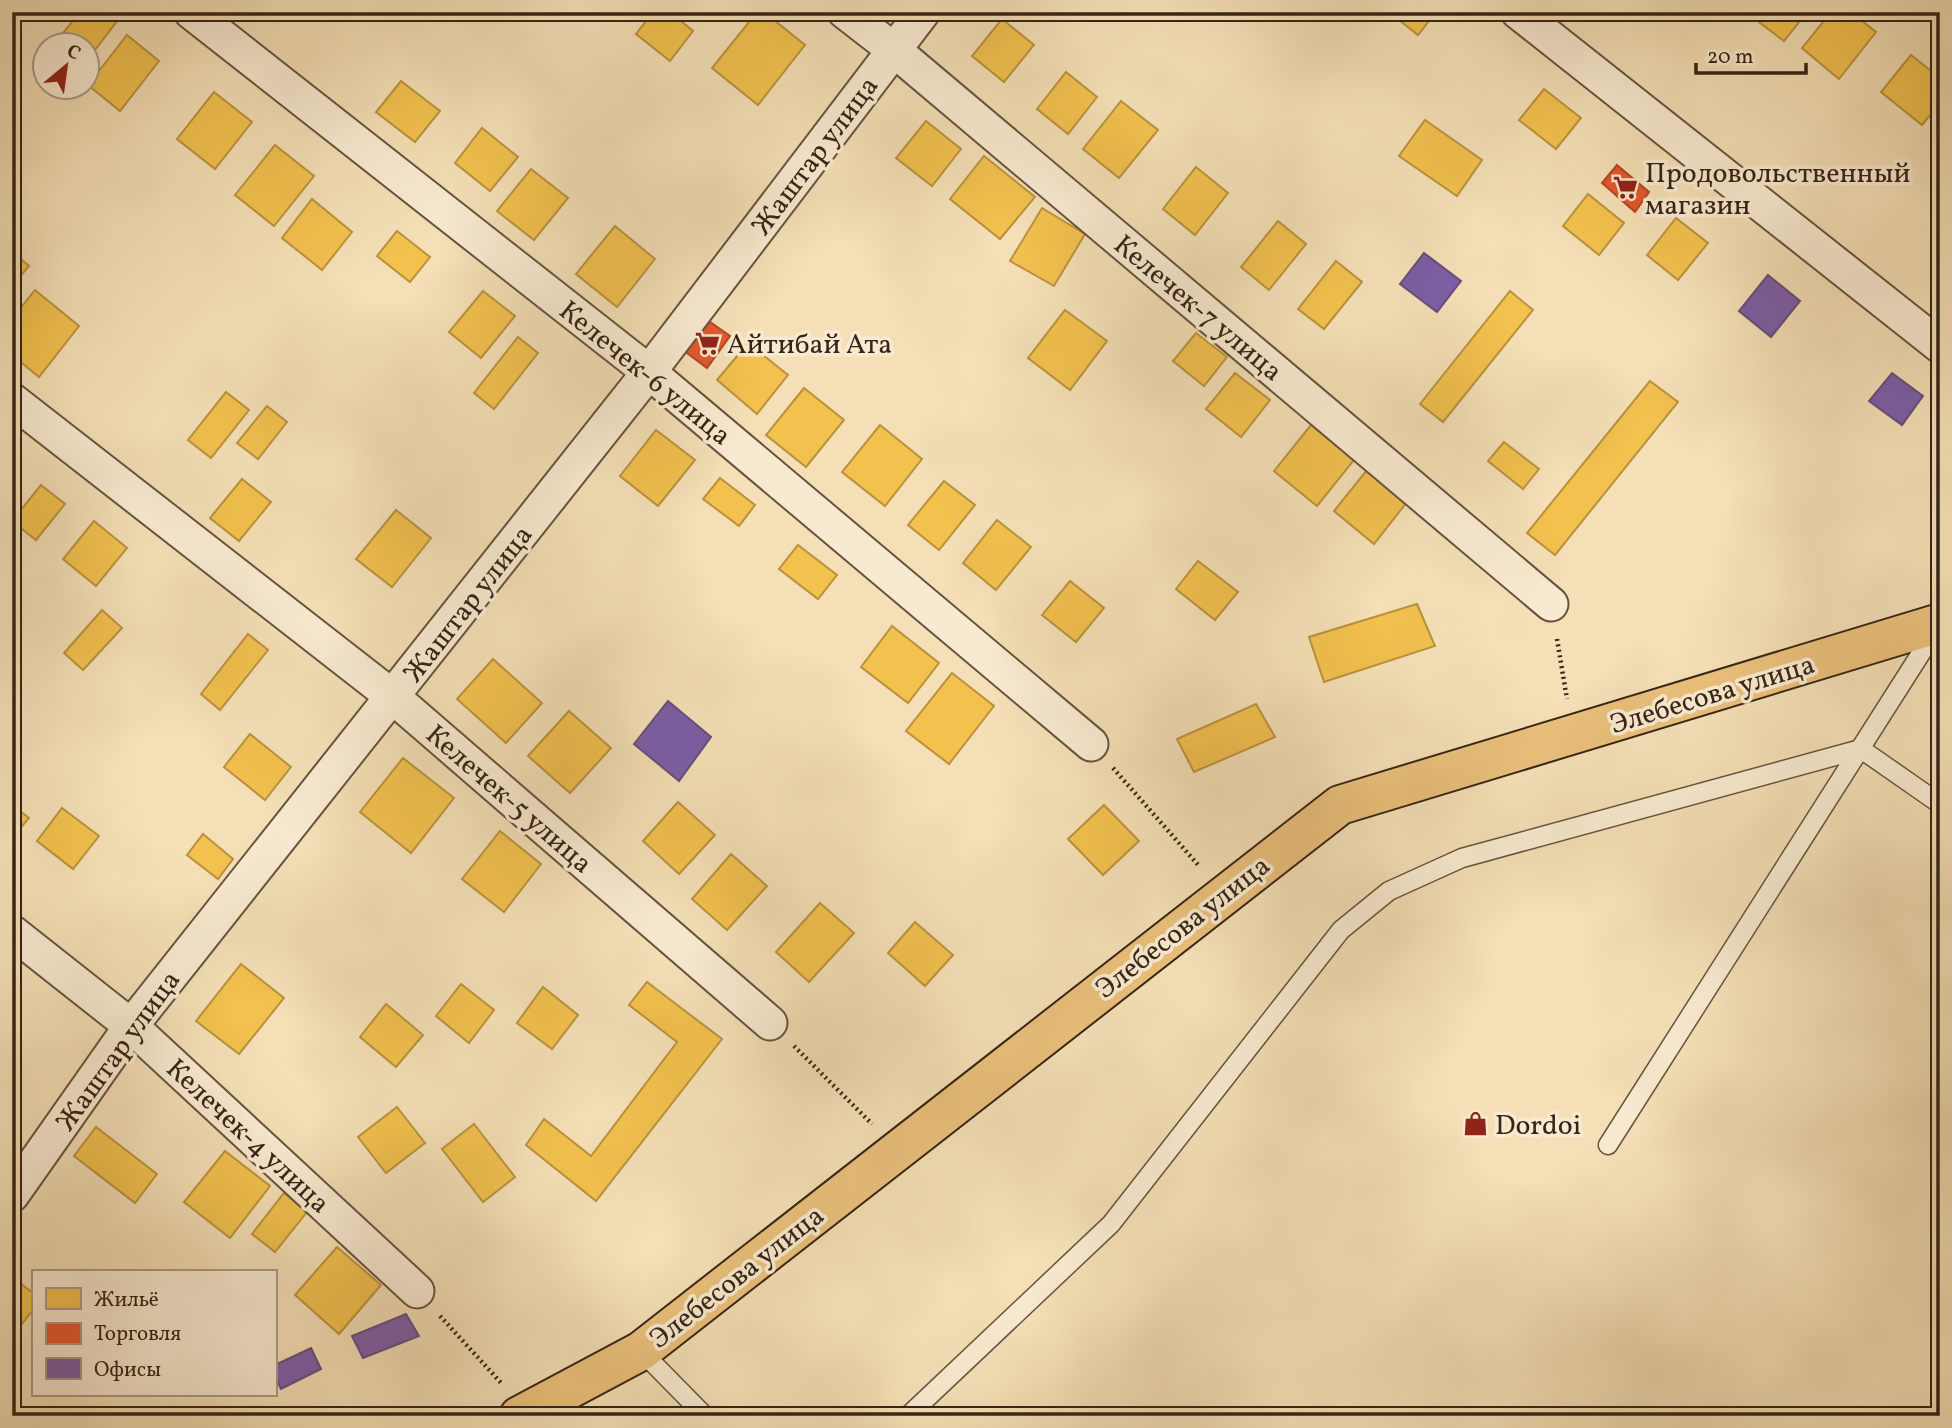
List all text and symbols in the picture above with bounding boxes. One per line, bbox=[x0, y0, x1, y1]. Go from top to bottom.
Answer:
north arrow bbox=[32, 32, 102, 102]
scale bar bbox=[1696, 32, 1807, 76]
text: С bbox=[62, 39, 85, 67]
text: 20 m bbox=[1707, 43, 1753, 72]
street label: Жаштар улица bbox=[743, 69, 889, 244]
place label: Продовольственный магазин bbox=[1645, 155, 1911, 226]
supermarket icon: Продовольственный магазин bbox=[1611, 174, 1639, 202]
street label: Келечек-7 улица bbox=[1104, 227, 1290, 391]
street label: Келечек-6 улица bbox=[550, 292, 739, 456]
place label: Айтибай Ата bbox=[727, 326, 892, 365]
supermarket icon: Айтибай Ата bbox=[693, 329, 721, 357]
street label: Жаштар улица bbox=[395, 518, 543, 691]
street label: Элебесова улица bbox=[1606, 646, 1820, 745]
street label: Келечек-5 улица bbox=[416, 716, 600, 883]
street label: Элебесова улица bbox=[1088, 847, 1279, 1009]
street label: Жаштар улица bbox=[47, 963, 191, 1140]
street label: Келечек-4 улица bbox=[157, 1050, 338, 1223]
place label: Dordoi bbox=[1495, 1107, 1581, 1146]
shop icon: Dordoi bbox=[1461, 1110, 1489, 1138]
street label: Элебесова улица bbox=[642, 1197, 833, 1359]
legend bbox=[32, 1270, 276, 1396]
text: Жильё bbox=[94, 1286, 159, 1315]
text: Торговля bbox=[94, 1320, 181, 1349]
text: Офисы bbox=[94, 1356, 161, 1385]

